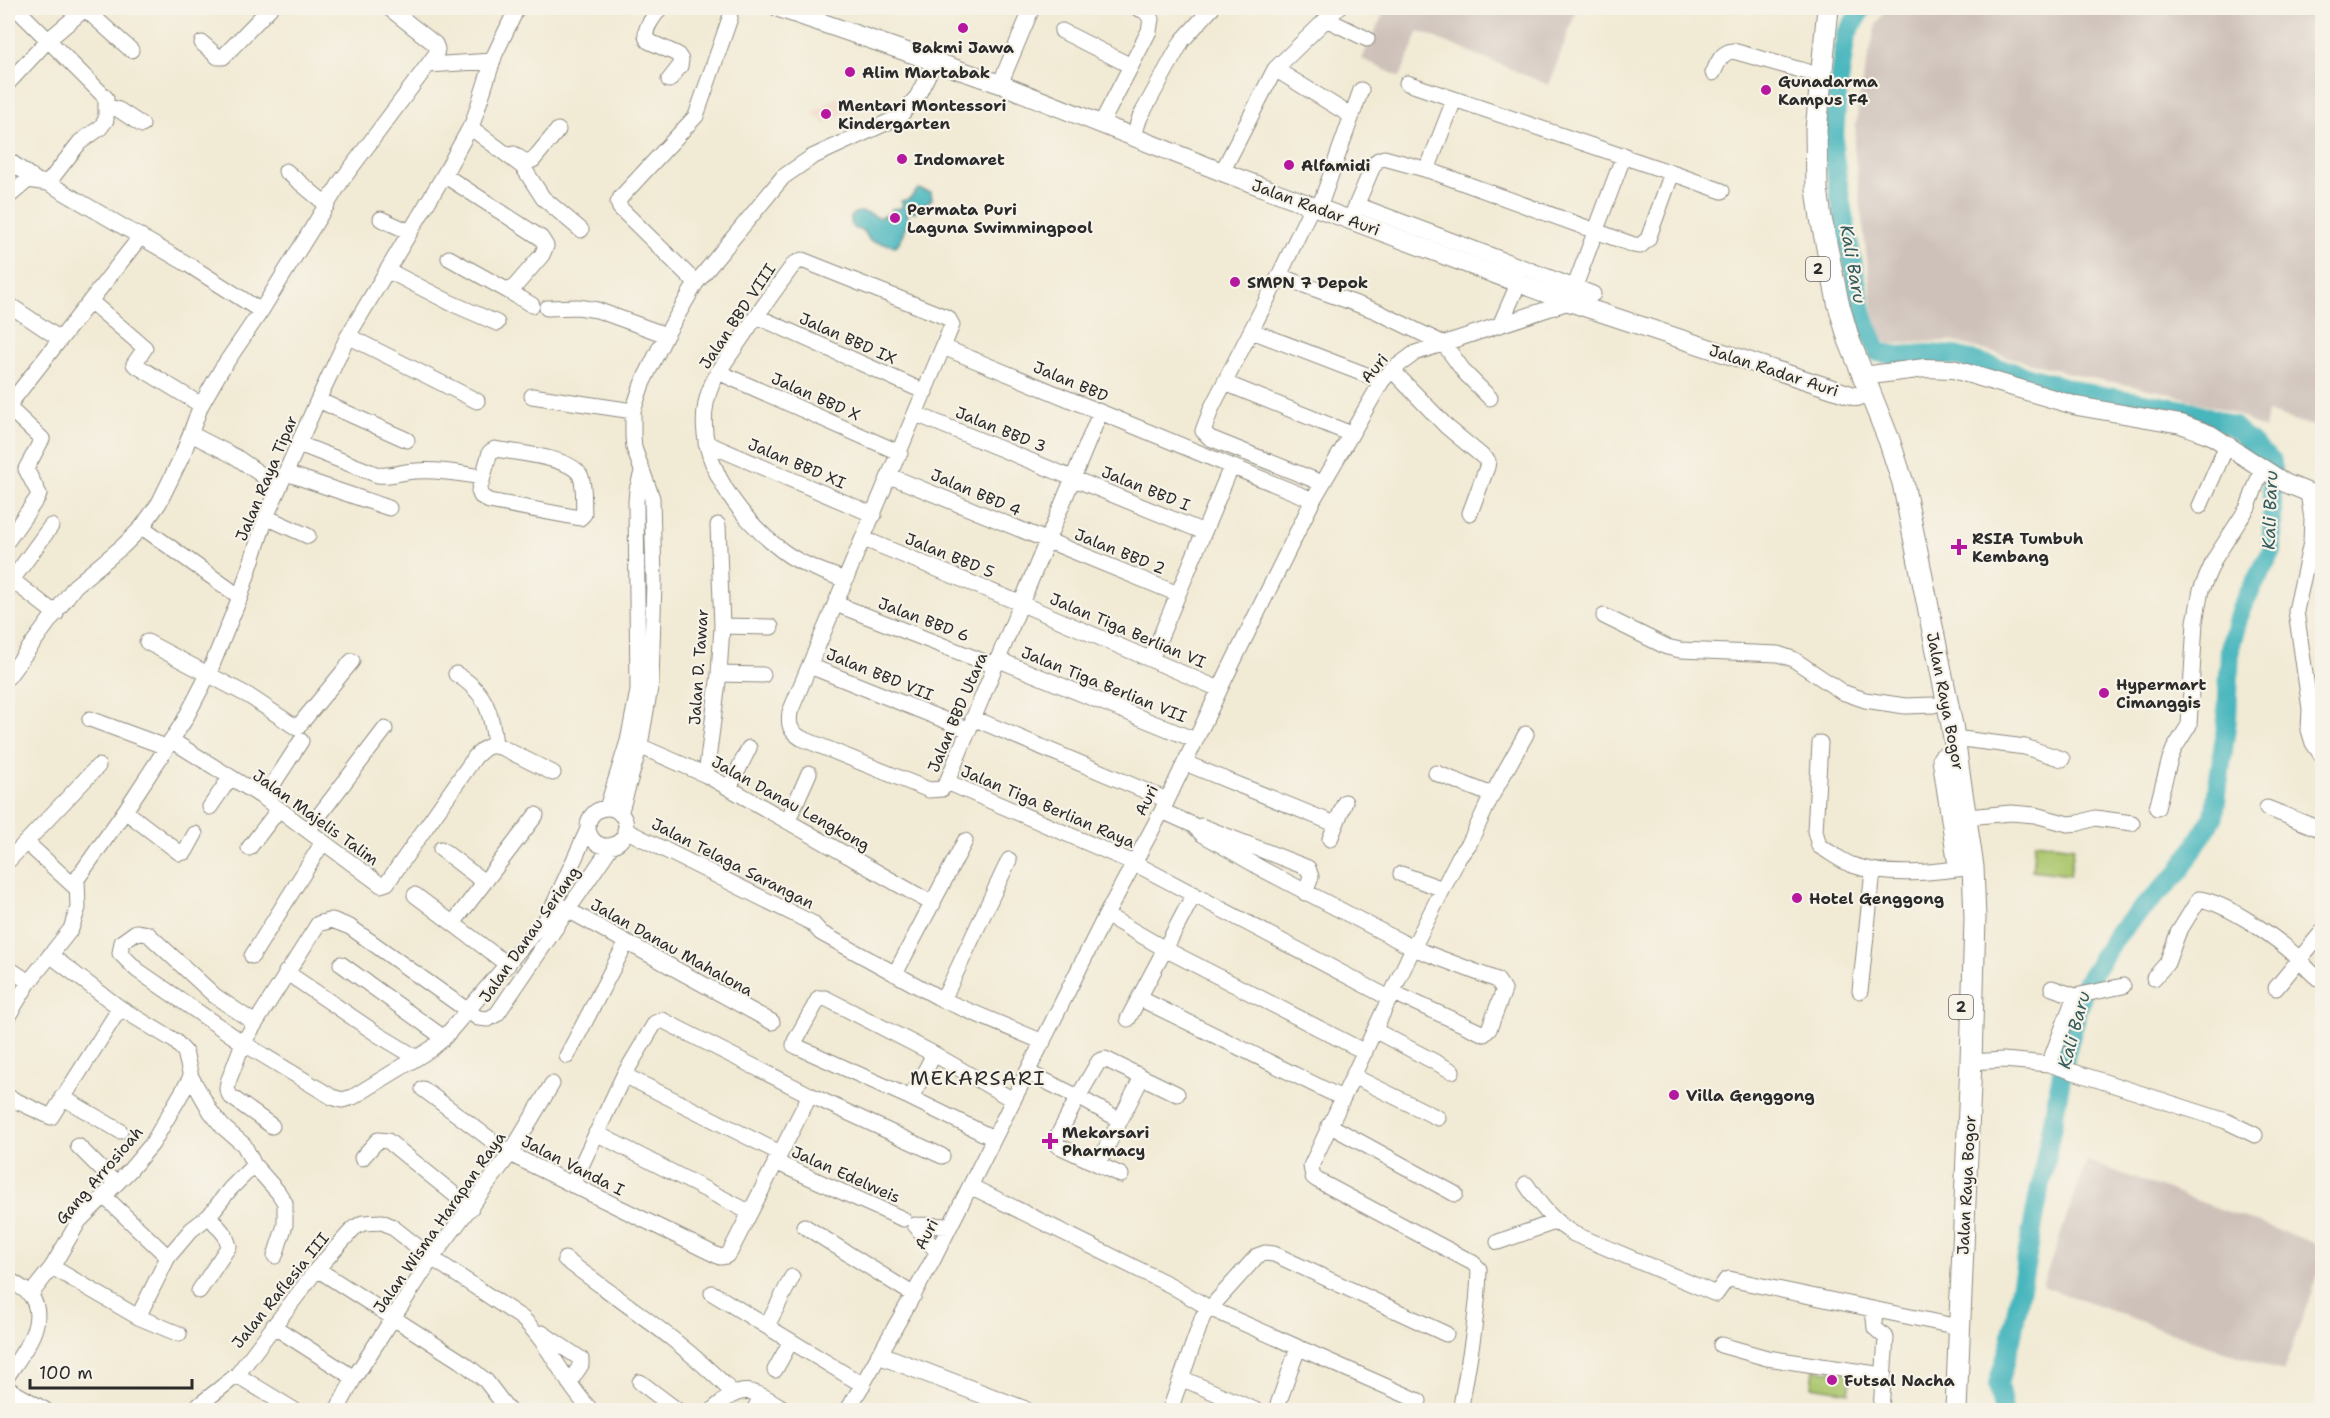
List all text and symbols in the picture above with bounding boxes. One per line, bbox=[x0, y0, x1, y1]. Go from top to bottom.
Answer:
marker: Bakmi Jawa bbox=[956, 21, 970, 35]
place label: Bakmi Jawa bbox=[912, 37, 1014, 58]
place label: Alim Martabak bbox=[862, 62, 990, 83]
marker: Alim Martabak bbox=[843, 65, 857, 79]
place label: Gunadarma Kampus F4 bbox=[1778, 71, 1878, 110]
marker: Gunadarma Kampus F4 bbox=[1759, 83, 1773, 97]
place label: Mentari Montessori Kindergarten bbox=[838, 95, 1007, 134]
marker: Mentari Montessori Kindergarten bbox=[819, 107, 833, 121]
place label: Indomaret bbox=[914, 149, 1005, 170]
marker: Indomaret bbox=[895, 152, 909, 166]
place label: Alfamidi bbox=[1301, 155, 1371, 176]
marker: Alfamidi bbox=[1282, 158, 1296, 172]
street label: Jalan Radar Auri bbox=[1249, 175, 1383, 240]
place label: Permata Puri Laguna Swimmingpool bbox=[907, 199, 1093, 238]
marker: Permata Puri Laguna Swimmingpool bbox=[888, 211, 902, 225]
water label: Kali Baru bbox=[1834, 223, 1872, 305]
road number: 2 bbox=[1806, 257, 1830, 281]
street label: Jalan BBD VIII bbox=[694, 259, 780, 373]
place label: SMPN 7 Depok bbox=[1247, 272, 1368, 293]
marker: SMPN 7 Depok bbox=[1228, 275, 1242, 289]
street label: Jalan BBD IX bbox=[796, 308, 900, 369]
street label: Jalan Radar Auri bbox=[1706, 340, 1841, 401]
street label: Auri bbox=[1356, 349, 1393, 387]
street label: Jalan BBD bbox=[1030, 356, 1111, 407]
street label: Jalan BBD X bbox=[768, 368, 864, 425]
street label: Jalan BBD 3 bbox=[952, 402, 1049, 457]
street label: Jalan Raya Tipar bbox=[230, 412, 302, 544]
street label: Jalan BBD XI bbox=[745, 433, 849, 494]
street label: Jalan BBD I bbox=[1098, 461, 1193, 516]
street label: Jalan BBD 4 bbox=[927, 464, 1024, 521]
water label: Kali Baru bbox=[2257, 470, 2283, 550]
street label: Jalan BBD 2 bbox=[1071, 524, 1168, 579]
street label: Jalan BBD 5 bbox=[902, 528, 998, 583]
place label: RSIA Tumbuh Kembang bbox=[1972, 528, 2084, 567]
marker: RSIA Tumbuh Kembang bbox=[1950, 538, 1968, 556]
street label: Jalan Tiga Berlian VI bbox=[1047, 588, 1209, 673]
street label: Jalan BBD 6 bbox=[875, 592, 972, 646]
street label: Jalan D. Tawar bbox=[684, 608, 713, 726]
street label: Jalan Raya Bogor bbox=[1922, 630, 1969, 772]
street label: Jalan Tiga Berlian VII bbox=[1018, 642, 1190, 727]
street label: Jalan BBD VII bbox=[823, 643, 937, 706]
street label: Jalan BBD Utara bbox=[923, 649, 992, 775]
place label: Hypermart Cimanggis bbox=[2116, 674, 2207, 713]
marker: Hypermart Cimanggis bbox=[2097, 686, 2111, 700]
street label: Jalan Danau Lengkong bbox=[708, 751, 874, 856]
street label: Jalan Tiga Berlian Raya bbox=[958, 760, 1138, 853]
street label: Jalan Majelis Talim bbox=[249, 765, 383, 870]
street label: Auri bbox=[1130, 781, 1163, 819]
street label: Jalan Telaga Sarangan bbox=[648, 813, 818, 914]
street label: Jalan Danau Seriang bbox=[474, 862, 584, 1007]
place label: Hotel Genggong bbox=[1809, 888, 1944, 909]
marker: Hotel Genggong bbox=[1790, 891, 1804, 905]
street label: Jalan Danau Mahalona bbox=[587, 894, 757, 1001]
water label: Kali Baru bbox=[2052, 989, 2096, 1071]
road number: 2 bbox=[1949, 995, 1973, 1019]
district label: MEKARSARI bbox=[910, 1065, 1046, 1091]
place label: Villa Genggong bbox=[1686, 1085, 1815, 1106]
marker: Villa Genggong bbox=[1667, 1088, 1681, 1102]
street label: Jalan Raya Bogor bbox=[1952, 1115, 1981, 1255]
street label: Gang Arrosioah bbox=[51, 1122, 148, 1229]
place label: Mekarsari Pharmacy bbox=[1062, 1122, 1150, 1161]
street label: Jalan Wisma Harapan Raya bbox=[369, 1127, 510, 1317]
street label: Jalan Vanda I bbox=[518, 1130, 628, 1200]
marker: Mekarsari Pharmacy bbox=[1043, 1134, 1057, 1148]
street label: Jalan Edelweis bbox=[788, 1141, 904, 1208]
street label: Auri bbox=[910, 1215, 943, 1253]
street label: Jalan Raflesia III bbox=[227, 1228, 334, 1353]
scale bar bbox=[30, 1352, 192, 1390]
text: 100 m bbox=[39, 1361, 93, 1385]
place label: Futsal Nacha bbox=[1844, 1370, 1955, 1391]
marker: Futsal Nacha bbox=[1825, 1373, 1839, 1387]

